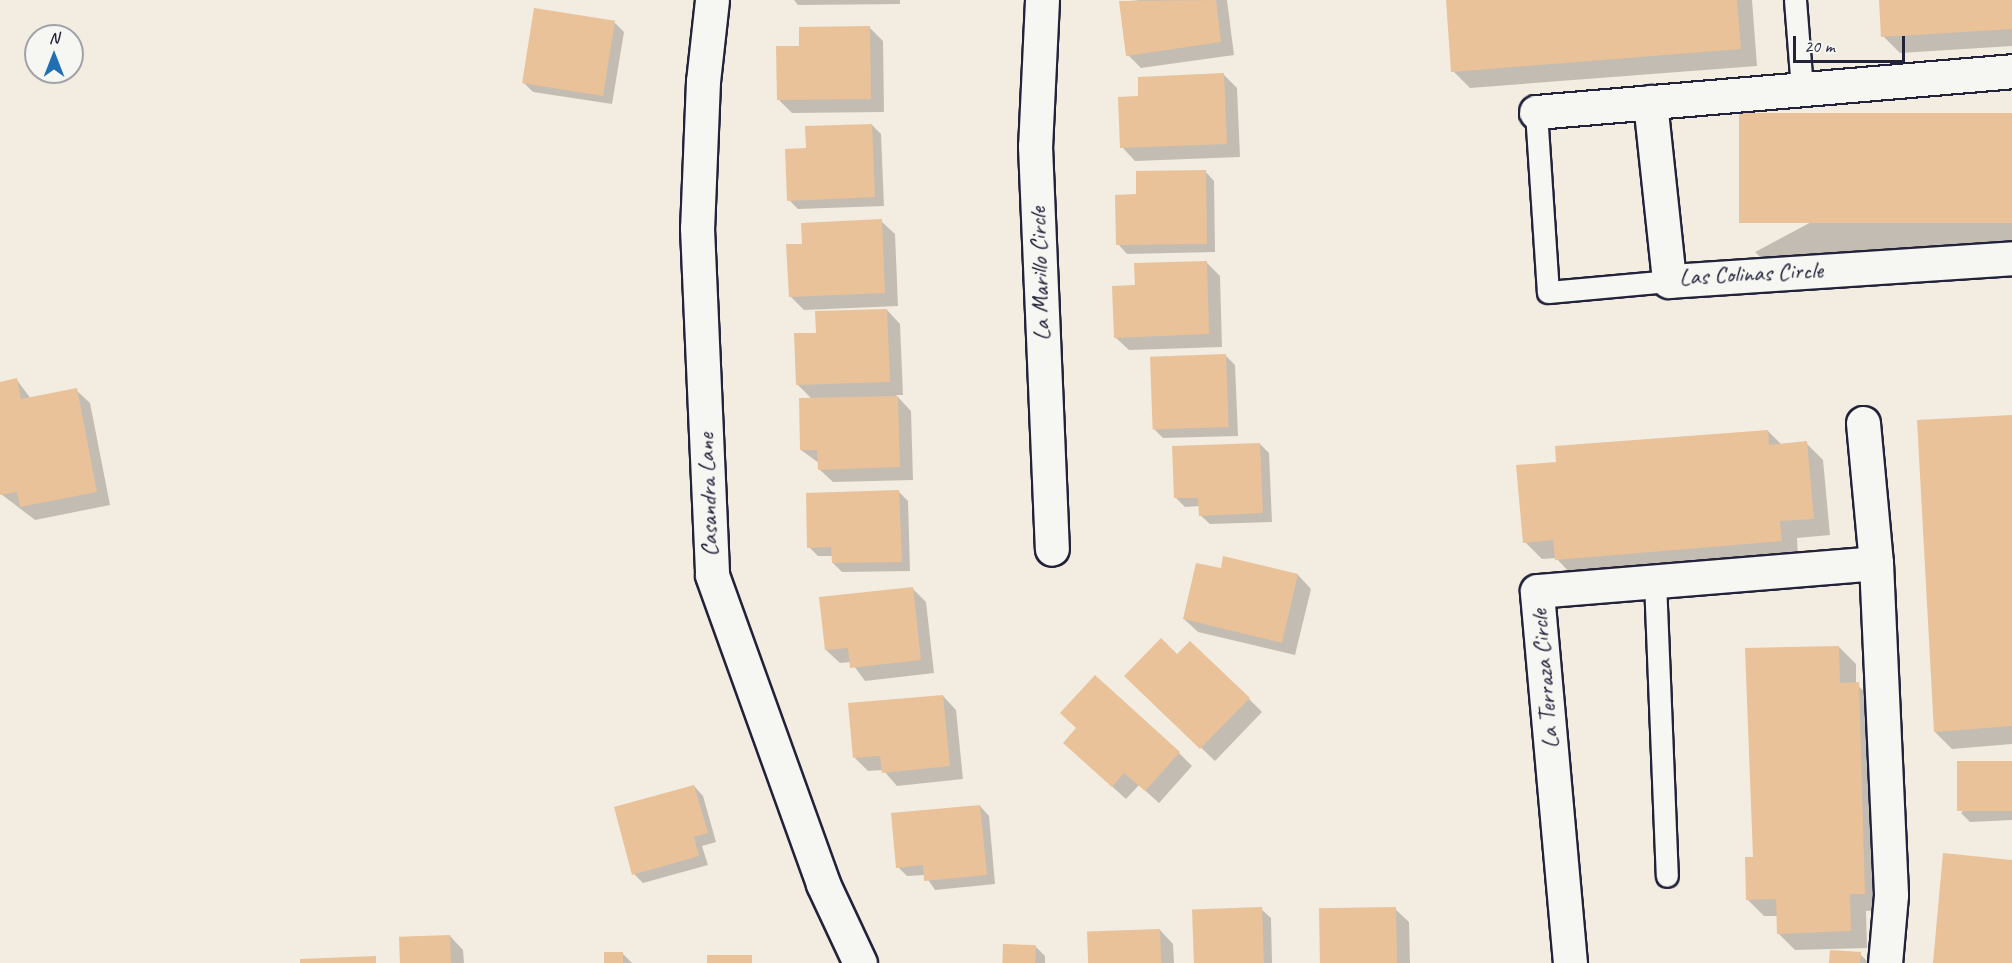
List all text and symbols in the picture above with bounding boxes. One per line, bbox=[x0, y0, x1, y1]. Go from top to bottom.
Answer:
north arrow bbox=[24, 24, 84, 84]
scale bar bbox=[1796, 24, 1908, 62]
text: N bbox=[49, 28, 59, 48]
text: 20 m bbox=[1804, 35, 1835, 57]
street label: La Marillo Circle bbox=[1023, 206, 1057, 342]
street label: Las Colinas Circle bbox=[1679, 256, 1823, 292]
street label: Casandra Lane bbox=[691, 433, 725, 557]
street label: La Terraza Circle bbox=[1525, 609, 1565, 749]

